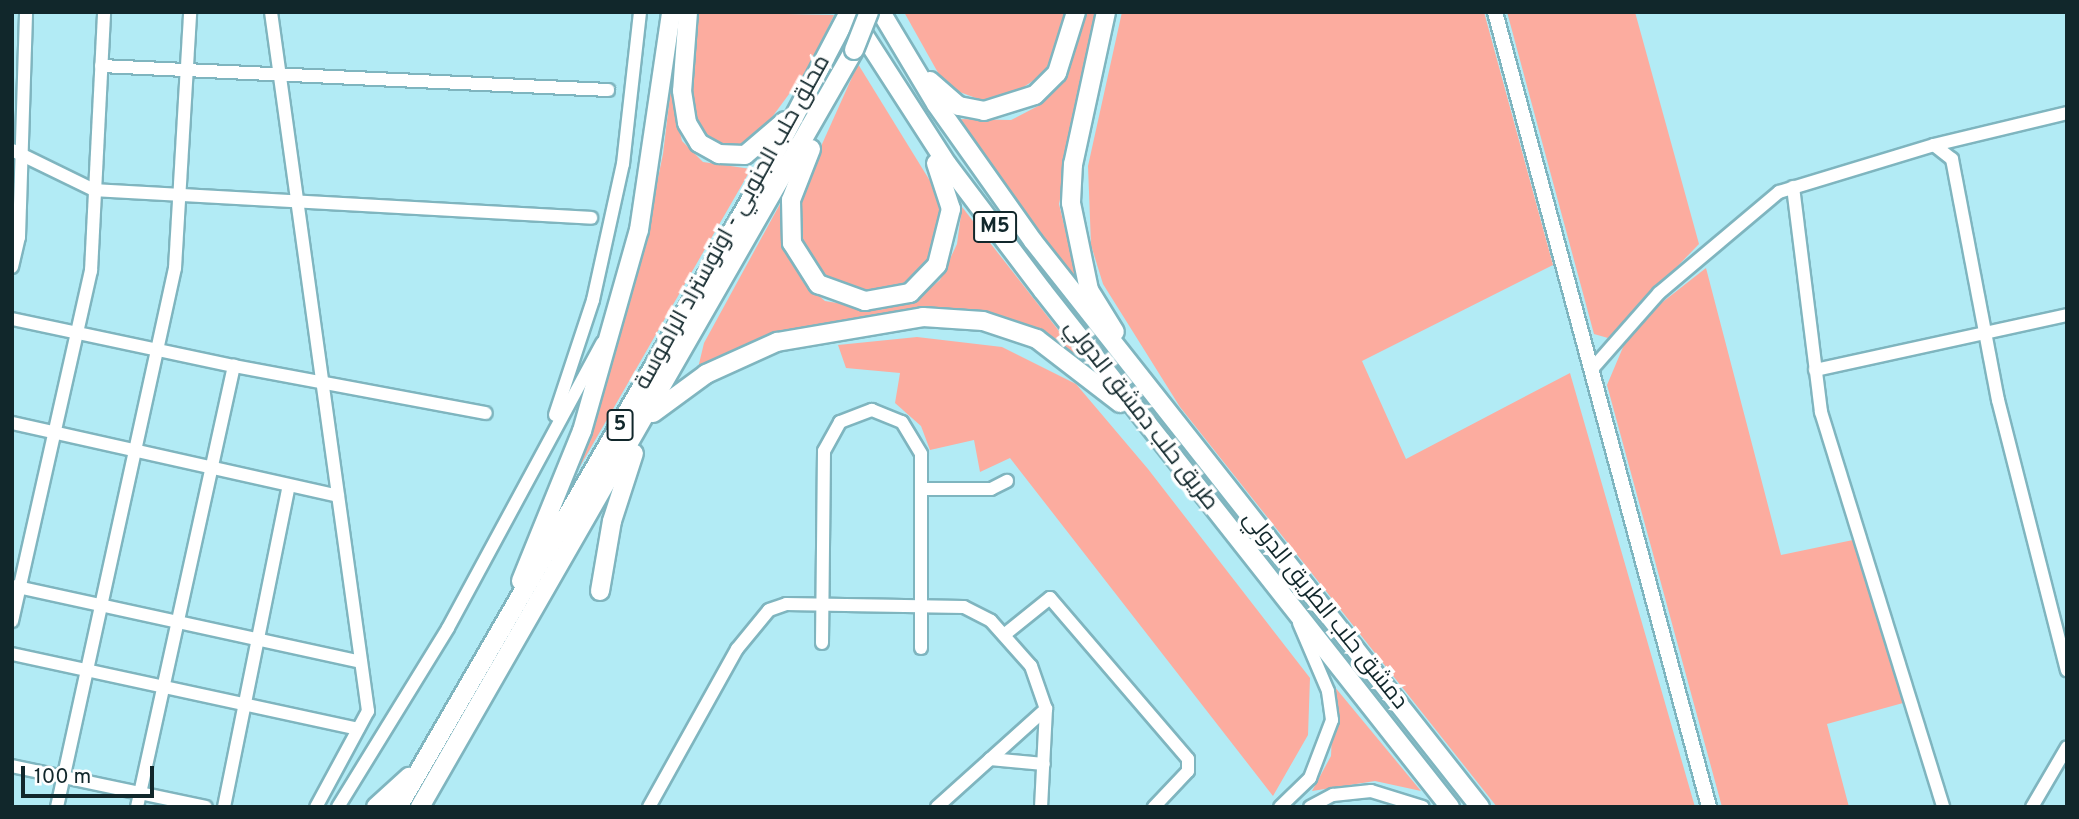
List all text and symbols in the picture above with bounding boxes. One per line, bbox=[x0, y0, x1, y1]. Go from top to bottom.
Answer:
street label: محلق حلب الجنوبي - اوتوستراد الراموسة bbox=[630, 51, 838, 395]
road number: M5 bbox=[972, 210, 1018, 244]
street label: طريق حلب دمشق الدولي bbox=[1057, 315, 1223, 517]
road number: 5 bbox=[606, 408, 634, 442]
street label: دمشق حلب الطريق الدولي bbox=[1236, 506, 1412, 716]
scale bar bbox=[24, 752, 158, 796]
text: 100 m bbox=[34, 764, 91, 791]

